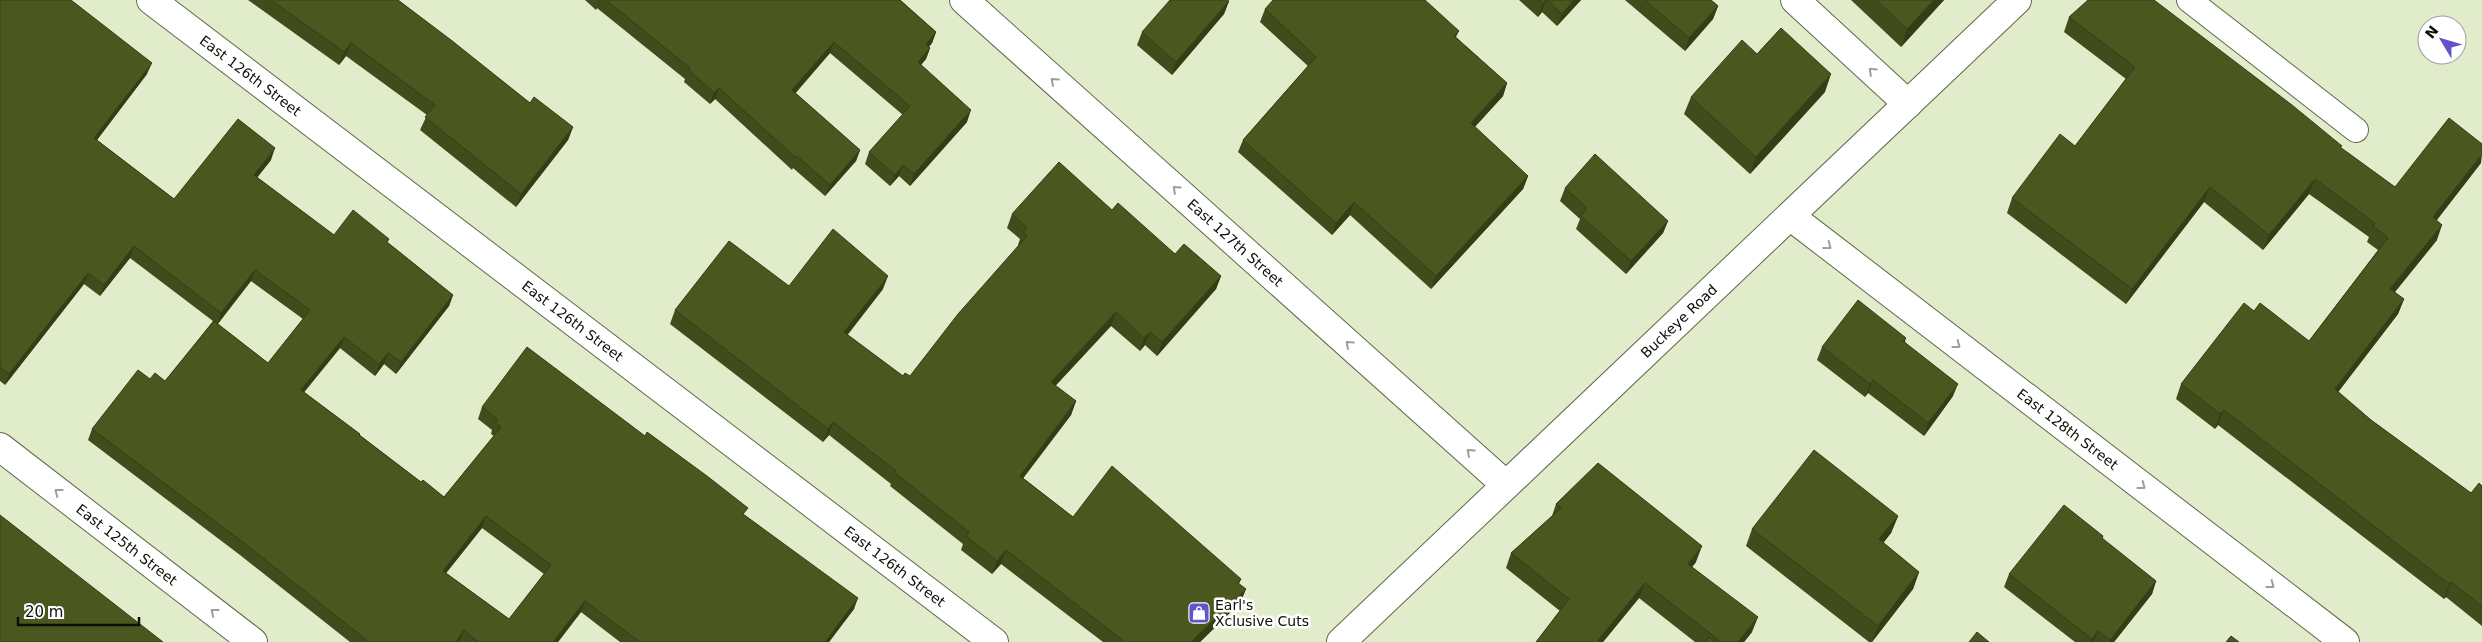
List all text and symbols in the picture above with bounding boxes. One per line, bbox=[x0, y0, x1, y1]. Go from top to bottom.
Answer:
north arrow bbox=[2417, 15, 2467, 65]
text: N bbox=[2422, 22, 2442, 42]
street label: East 126th Street bbox=[197, 32, 305, 120]
one-way arrow bbox=[1869, 68, 1878, 77]
one-way arrow bbox=[1051, 77, 1060, 86]
one-way arrow bbox=[1172, 186, 1181, 195]
street label: East 127th Street bbox=[1184, 196, 1287, 290]
one-way arrow bbox=[1822, 240, 1832, 249]
street label: East 126th Street bbox=[519, 278, 627, 365]
street label: Buckeye Road bbox=[1638, 281, 1720, 361]
one-way arrow bbox=[1951, 339, 1960, 347]
one-way arrow bbox=[1345, 341, 1354, 350]
street label: East 128th Street bbox=[2014, 385, 2122, 473]
one-way arrow bbox=[1466, 449, 1475, 458]
one-way arrow bbox=[2136, 481, 2145, 489]
one-way arrow bbox=[54, 488, 63, 497]
street label: East 125th Street bbox=[73, 501, 181, 589]
street label: East 126th Street bbox=[841, 523, 949, 610]
one-way arrow bbox=[2265, 579, 2275, 588]
scale bar bbox=[18, 594, 139, 626]
place label: Earl's Xclusive Cuts bbox=[1215, 597, 1309, 629]
shop icon: Earl's Xclusive Cuts bbox=[1187, 601, 1211, 625]
text: 20 m bbox=[25, 603, 63, 621]
one-way arrow bbox=[211, 610, 220, 618]

